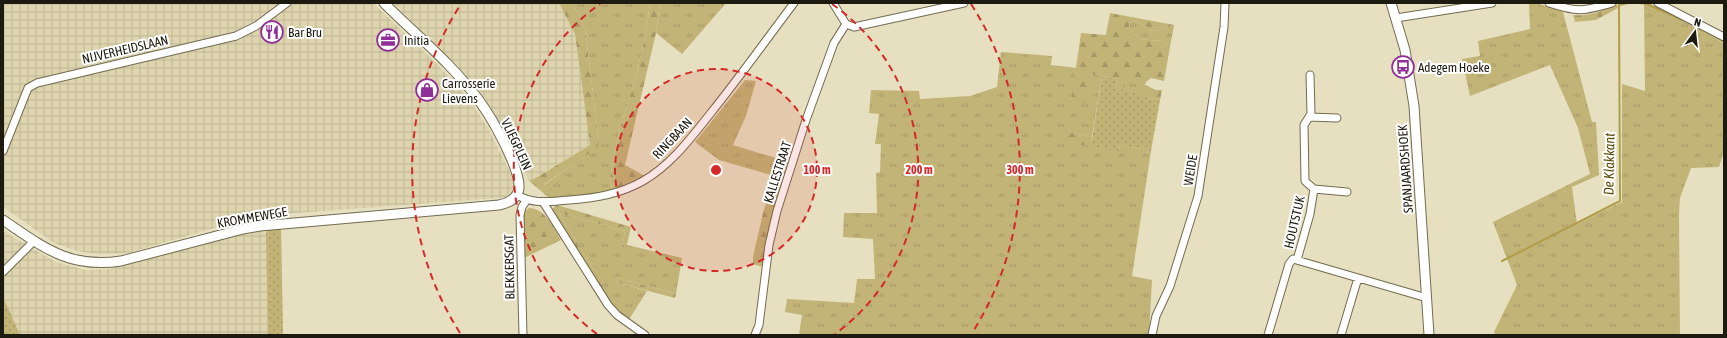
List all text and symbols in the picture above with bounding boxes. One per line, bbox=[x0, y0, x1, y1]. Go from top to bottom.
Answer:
north arrow bbox=[1675, 12, 1715, 52]
text: N bbox=[1693, 16, 1702, 29]
restaurant icon: Bar Bru bbox=[259, 19, 285, 45]
place label: Bar Bru bbox=[288, 25, 322, 40]
office icon: Initia bbox=[375, 27, 401, 53]
street label: NIJVERHEIDSLAAN bbox=[80, 32, 170, 67]
place label: Initia bbox=[404, 33, 429, 48]
bus stop icon: Adegem Hoeke bbox=[1390, 54, 1416, 80]
place label: Adegem Hoeke bbox=[1418, 60, 1490, 75]
place label: Carrosserie Lievens bbox=[442, 76, 496, 106]
shop icon: Carrosserie Lievens bbox=[414, 77, 440, 103]
street label: RINGBAAN bbox=[650, 115, 695, 162]
street label: VLIEGPLEIN bbox=[498, 116, 535, 172]
street label: SPANJAARDSHOEK bbox=[1395, 124, 1416, 214]
water label: De Klakkant bbox=[1600, 133, 1618, 195]
street label: KALLESTRAAT bbox=[760, 139, 795, 205]
street label: WEIDE bbox=[1181, 153, 1200, 187]
centre of rings bbox=[709, 163, 723, 177]
text: 100 m bbox=[803, 163, 831, 177]
text: 200 m bbox=[905, 163, 933, 177]
text: 300 m bbox=[1006, 163, 1034, 177]
street label: HOUTSTUK bbox=[1281, 194, 1308, 250]
street label: KROMMEWEGE bbox=[216, 204, 289, 231]
street label: BLEKKERSGAT bbox=[501, 234, 518, 300]

